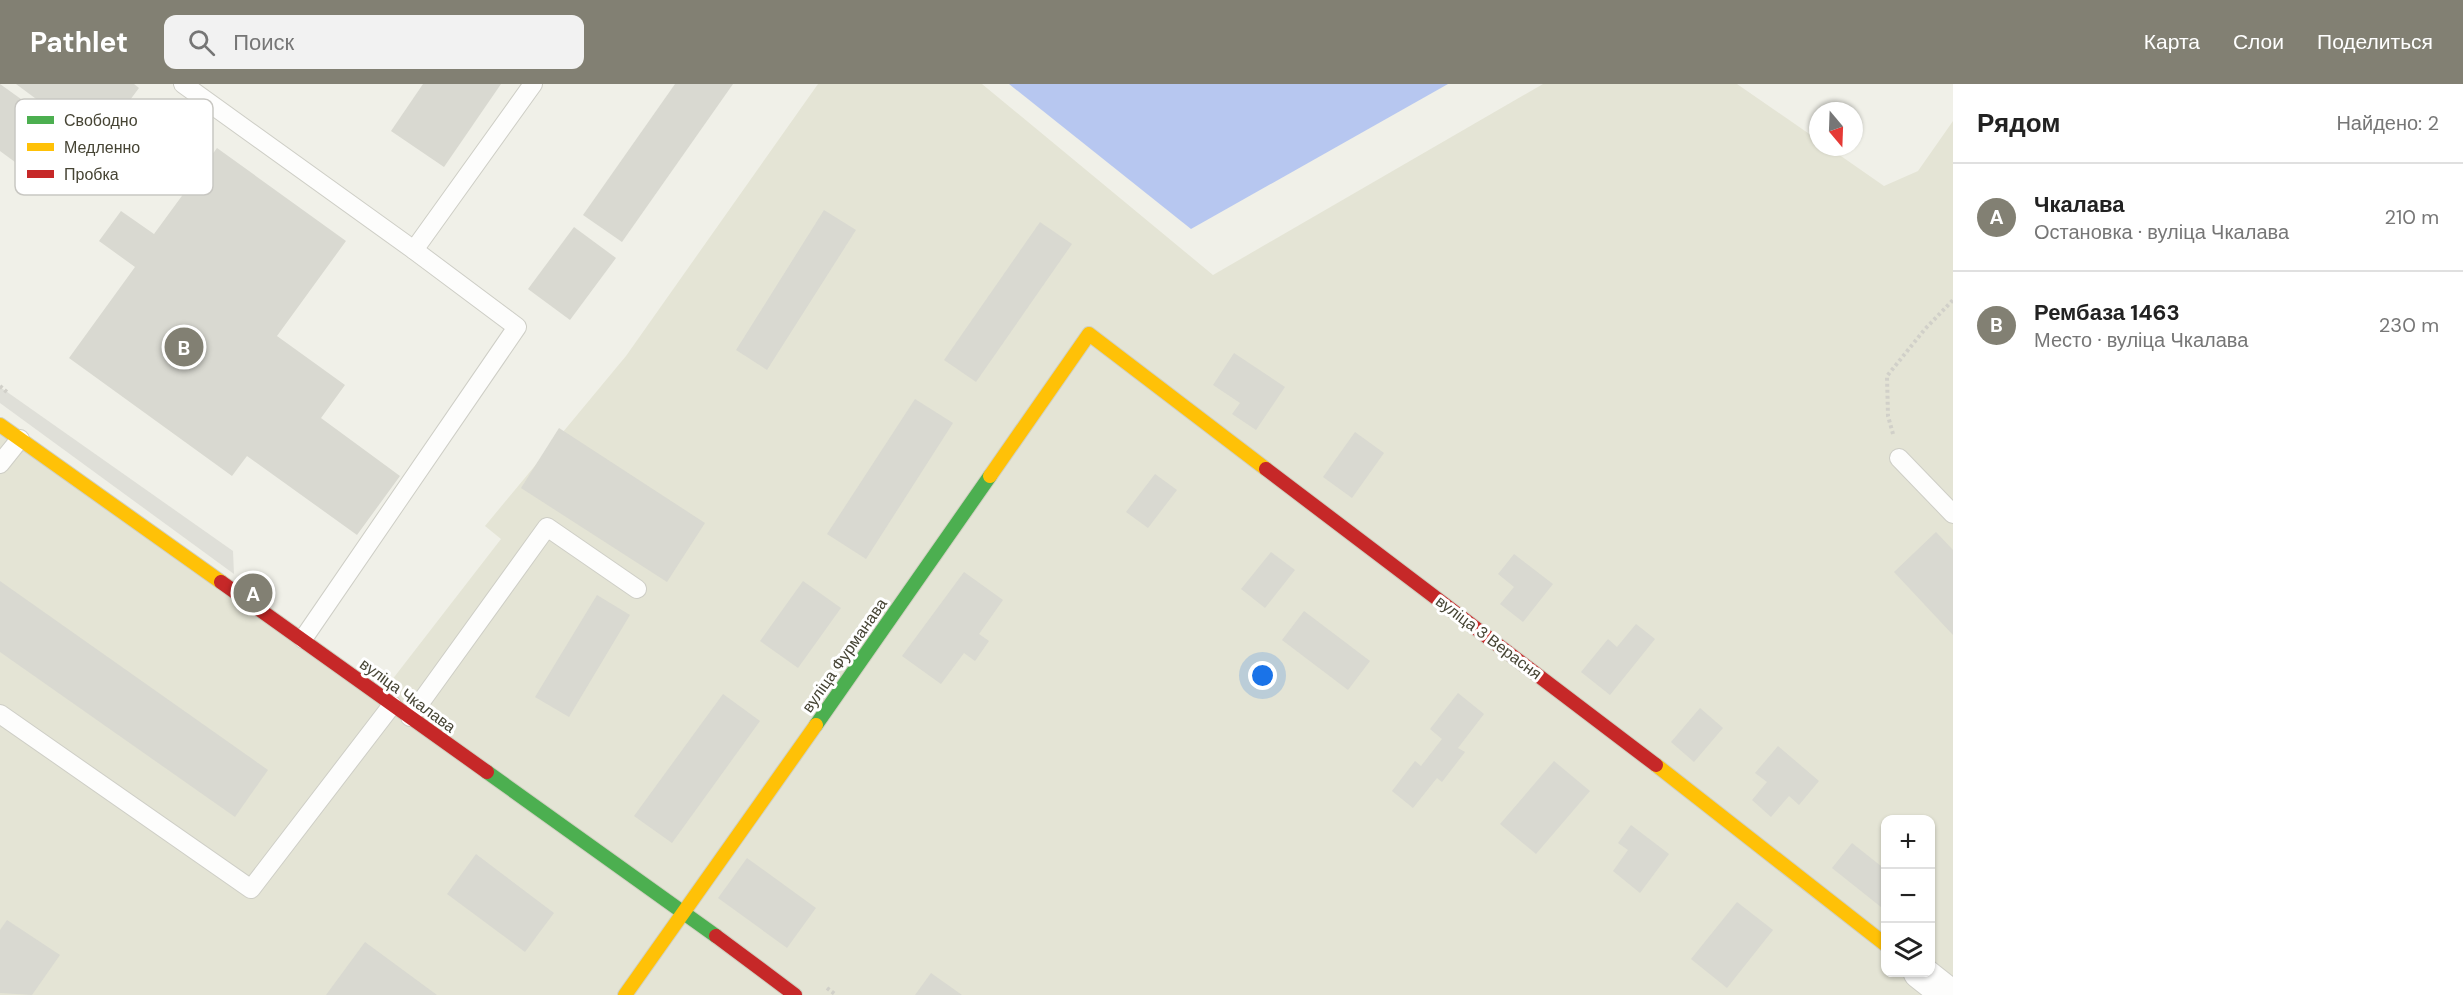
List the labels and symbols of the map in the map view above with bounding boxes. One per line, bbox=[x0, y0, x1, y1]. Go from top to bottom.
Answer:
legend bbox=[15, 99, 213, 195]
north arrow bbox=[1809, 102, 1863, 156]
text: Свободно bbox=[64, 110, 138, 131]
text: Медленно bbox=[64, 137, 140, 158]
text: Пробка bbox=[64, 164, 119, 185]
pin: B bbox=[164, 324, 204, 370]
pin: A bbox=[234, 570, 272, 616]
street label: вуліца 3 Верасня bbox=[1431, 591, 1546, 684]
street label: вуліца Фурманава bbox=[797, 594, 892, 716]
street label: вуліца Чкалава bbox=[356, 654, 460, 737]
your location bbox=[1248, 661, 1277, 690]

